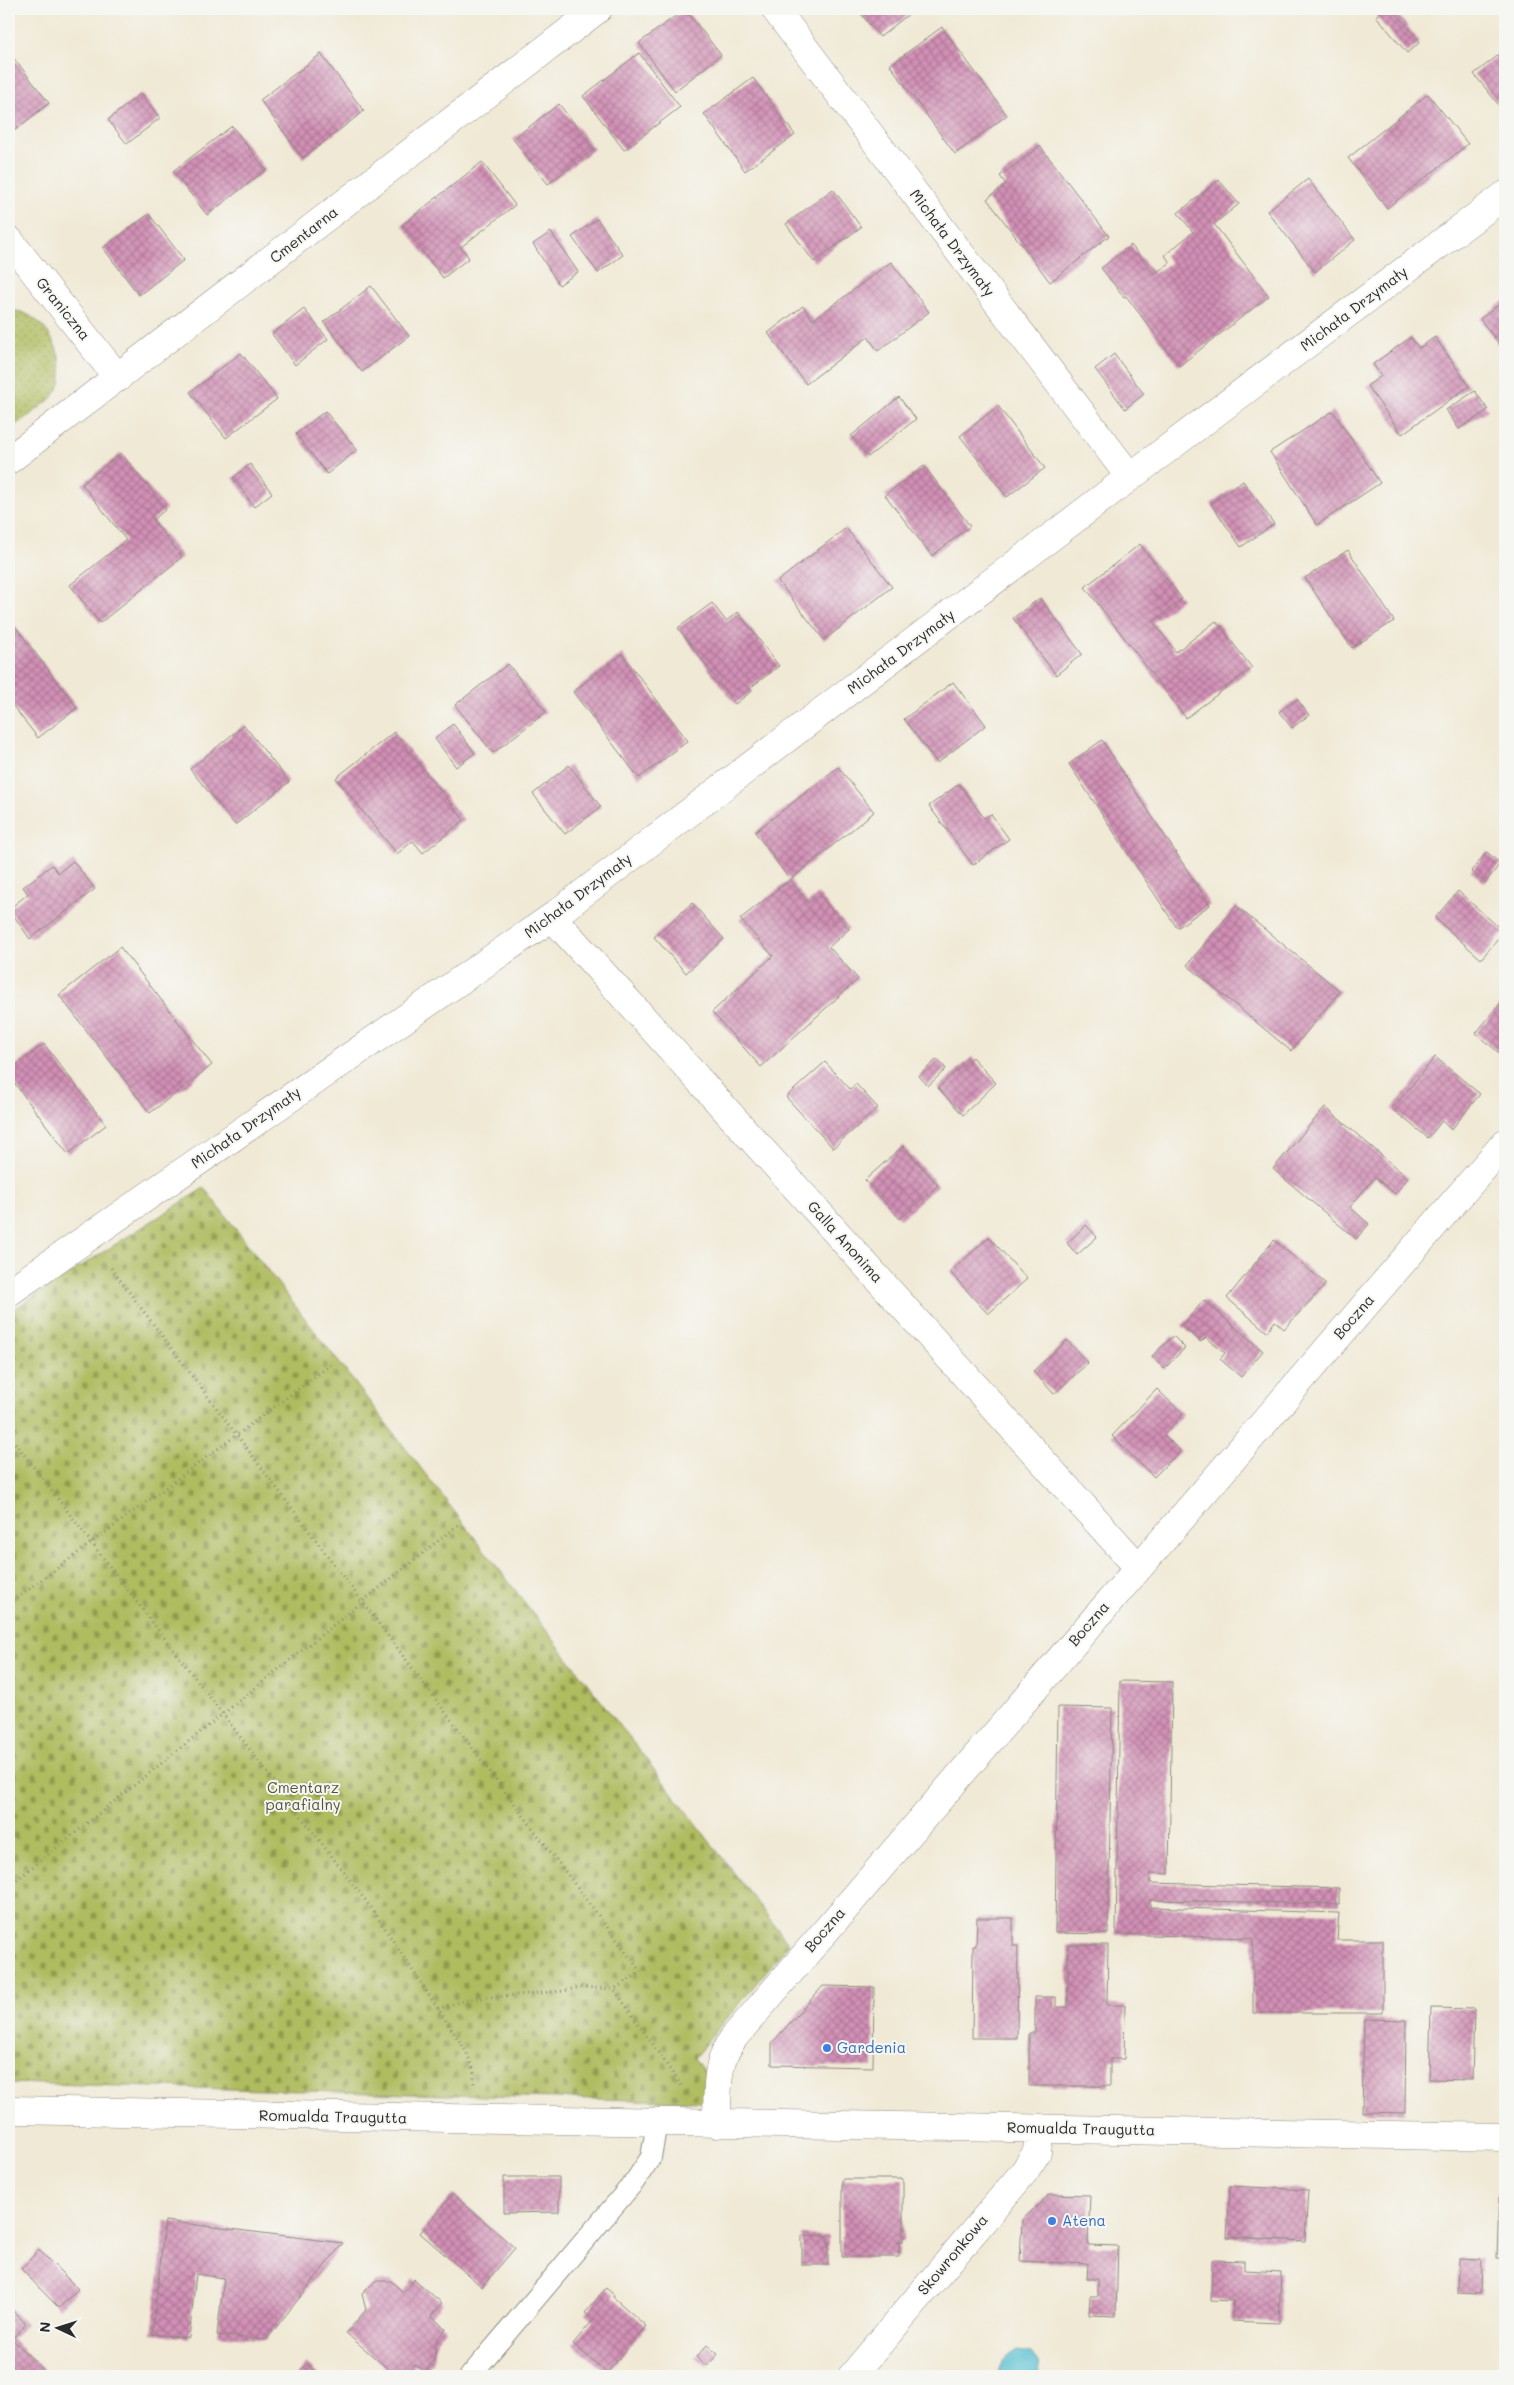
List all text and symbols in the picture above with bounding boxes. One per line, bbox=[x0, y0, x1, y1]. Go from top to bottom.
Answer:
street label: Michała Drzymały bbox=[906, 185, 1000, 300]
street label: Cmentarna bbox=[265, 201, 342, 267]
street label: Michała Drzymały bbox=[1296, 261, 1411, 355]
street label: Graniczna bbox=[32, 273, 95, 344]
street label: Michała Drzymały bbox=[843, 604, 958, 698]
street label: Michała Drzymały bbox=[520, 848, 635, 942]
street label: Michała Drzymały bbox=[187, 1082, 304, 1173]
street label: Galla Anonima bbox=[804, 1196, 888, 1287]
street label: Boczna bbox=[1328, 1290, 1378, 1343]
street label: Boczna bbox=[1063, 1597, 1113, 1650]
park label: Cmentarz parafialny bbox=[265, 1777, 341, 1814]
street label: Boczna bbox=[799, 1903, 849, 1956]
place label: Gardenia bbox=[837, 2037, 906, 2057]
marker: Gardenia bbox=[821, 2042, 833, 2054]
street label: Romualda Traugutta bbox=[259, 2105, 407, 2127]
street label: Romualda Traugutta bbox=[1007, 2117, 1155, 2139]
street label: Skowronkowa bbox=[913, 2210, 992, 2299]
place label: Atena bbox=[1062, 2210, 1106, 2230]
marker: Atena bbox=[1046, 2215, 1058, 2227]
north arrow bbox=[32, 2302, 82, 2352]
text: N bbox=[35, 2321, 54, 2333]

